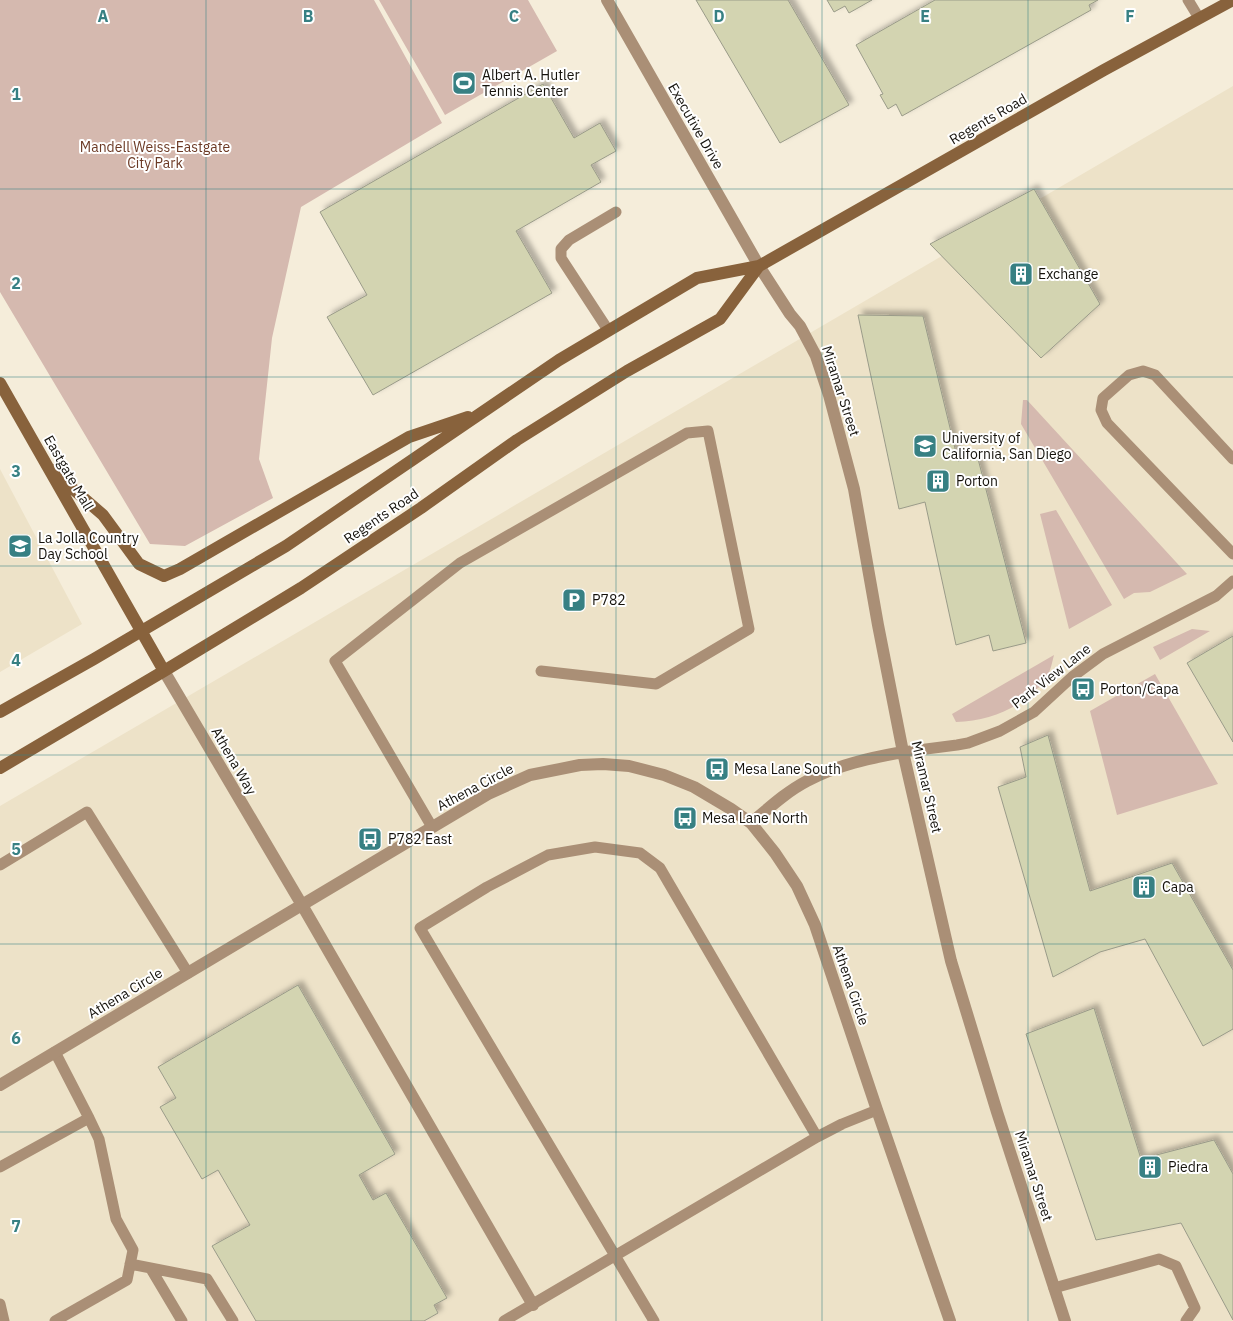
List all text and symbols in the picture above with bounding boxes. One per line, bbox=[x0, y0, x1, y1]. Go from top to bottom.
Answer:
text: A bbox=[98, 6, 109, 26]
text: B bbox=[303, 6, 314, 26]
text: C bbox=[509, 6, 519, 26]
text: D bbox=[713, 6, 725, 26]
text: E bbox=[920, 6, 930, 26]
text: F bbox=[1125, 6, 1135, 26]
place label: Albert A. Hutler Tennis Center bbox=[482, 66, 580, 100]
sports icon: Albert A. Hutler Tennis Center bbox=[451, 70, 477, 96]
street label: Executive Drive bbox=[664, 80, 728, 173]
text: 1 bbox=[11, 84, 21, 104]
street label: Regents Road bbox=[946, 90, 1030, 148]
park label: Mandell Weiss-Eastgate City Park bbox=[80, 138, 231, 172]
building icon: Exchange bbox=[1008, 261, 1034, 287]
place label: Exchange bbox=[1038, 265, 1099, 283]
text: 2 bbox=[11, 273, 21, 293]
street label: Miramar Street bbox=[818, 344, 864, 439]
place label: University of California, San Diego bbox=[942, 429, 1072, 463]
street label: Eastgate Mall bbox=[40, 432, 98, 514]
school or university icon: University of California, San Diego bbox=[912, 433, 938, 459]
text: 3 bbox=[11, 461, 21, 481]
building icon: Porton bbox=[925, 468, 951, 494]
place label: Porton bbox=[956, 472, 998, 490]
street label: Regents Road bbox=[340, 484, 422, 548]
place label: La Jolla Country Day School bbox=[38, 529, 139, 563]
school or university icon: La Jolla Country Day School bbox=[7, 533, 33, 559]
parking icon: P782 bbox=[561, 587, 587, 613]
place label: P782 bbox=[592, 591, 626, 609]
street label: Park View Lane bbox=[1008, 639, 1094, 712]
text: 4 bbox=[11, 650, 21, 670]
bus stop icon: Porton/Capa bbox=[1070, 676, 1096, 702]
place label: Porton/Capa bbox=[1100, 680, 1179, 698]
street label: Athena Way bbox=[207, 724, 261, 798]
street label: Miramar Street bbox=[908, 739, 946, 835]
bus stop icon: Mesa Lane South bbox=[704, 756, 730, 782]
street label: Athena Circle bbox=[434, 759, 517, 815]
place label: Mesa Lane South bbox=[734, 760, 841, 778]
bus stop icon: Mesa Lane North bbox=[672, 805, 698, 831]
place label: Mesa Lane North bbox=[702, 809, 808, 827]
bus stop icon: P782 East bbox=[357, 826, 383, 852]
place label: P782 East bbox=[388, 830, 452, 848]
text: 5 bbox=[11, 839, 21, 859]
building icon: Capa bbox=[1131, 874, 1157, 900]
place label: Capa bbox=[1162, 878, 1194, 896]
street label: Athena Circle bbox=[829, 942, 873, 1028]
street label: Athena Circle bbox=[84, 963, 166, 1022]
text: 6 bbox=[11, 1028, 21, 1048]
street label: Miramar Street bbox=[1011, 1129, 1057, 1224]
building icon: Piedra bbox=[1137, 1154, 1163, 1180]
place label: Piedra bbox=[1168, 1158, 1209, 1176]
text: 7 bbox=[11, 1216, 21, 1236]

